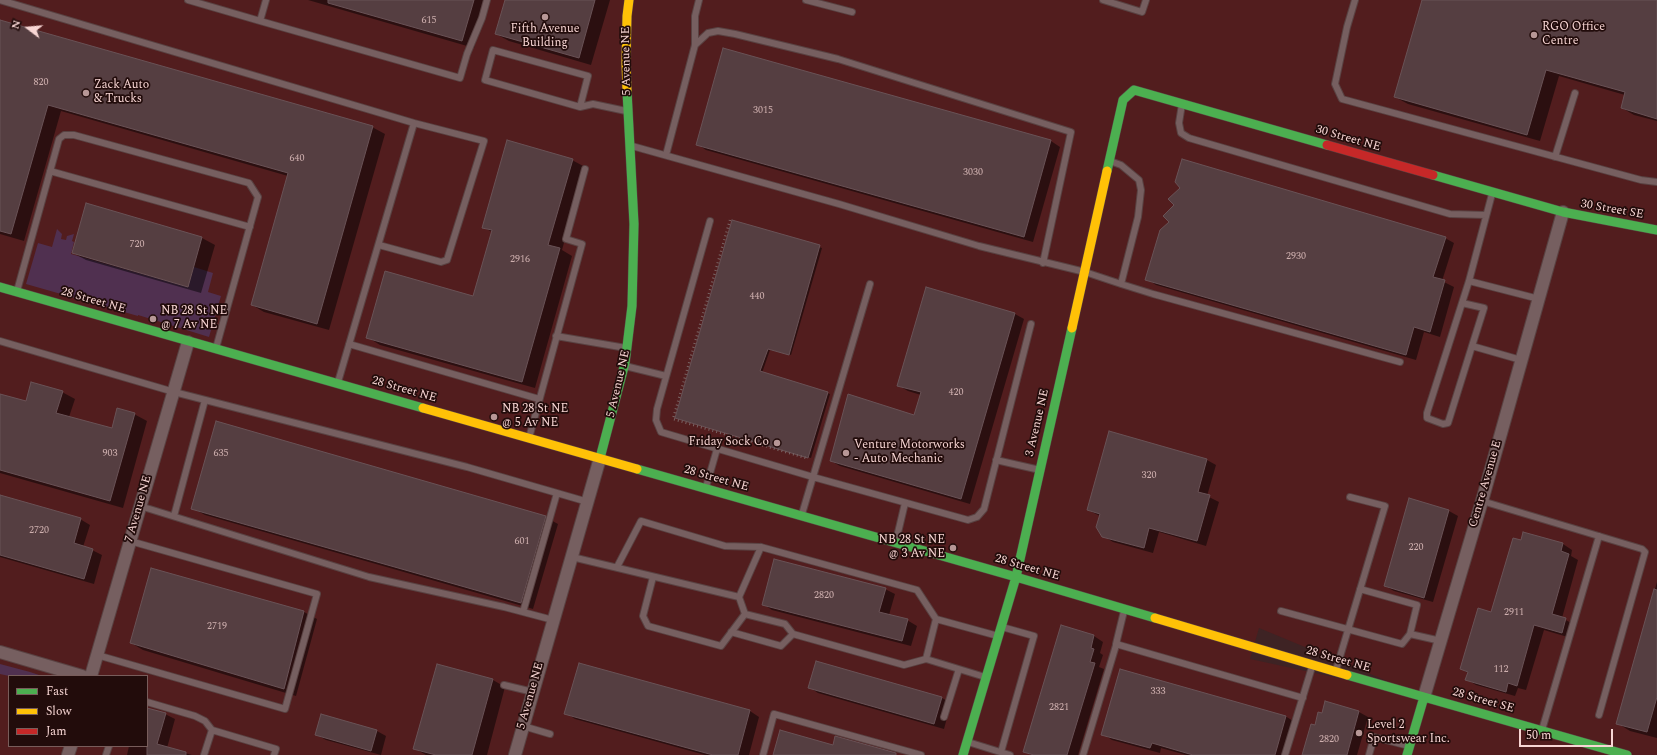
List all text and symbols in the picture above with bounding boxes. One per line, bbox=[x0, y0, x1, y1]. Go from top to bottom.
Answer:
north arrow bbox=[8, 8, 48, 48]
marker: Fifth Avenue Building bbox=[540, 12, 550, 22]
house number: 615 bbox=[422, 15, 436, 27]
text: N bbox=[7, 18, 25, 31]
place label: RGO Office Centre bbox=[1542, 21, 1605, 49]
place label: Fifth Avenue Building bbox=[511, 23, 579, 51]
street label: 5 Avenue NE bbox=[619, 26, 635, 96]
marker: RGO Office Centre bbox=[1529, 30, 1539, 40]
house number: 820 bbox=[34, 77, 48, 89]
place label: Zack Auto & Trucks bbox=[94, 79, 149, 107]
marker: Zack Auto & Trucks bbox=[81, 88, 91, 98]
house number: 3015 bbox=[753, 105, 773, 117]
street label: 30 Street NE bbox=[1314, 123, 1382, 155]
house number: 640 bbox=[290, 153, 304, 165]
house number: 3030 bbox=[963, 167, 983, 179]
street label: 30 Street SE bbox=[1579, 197, 1645, 223]
house number: 720 bbox=[130, 239, 144, 251]
house number: 2930 bbox=[1286, 251, 1306, 263]
house number: 2916 bbox=[510, 254, 530, 266]
street label: 28 Street NE bbox=[59, 285, 127, 317]
house number: 440 bbox=[750, 291, 764, 303]
place label: NB 28 St NE @ 7 Av NE bbox=[161, 305, 227, 333]
marker: NB 28 St NE @ 7 Av NE bbox=[148, 314, 158, 324]
street label: 5 Avenue NE bbox=[604, 349, 634, 419]
street label: 28 Street NE bbox=[370, 374, 438, 406]
house number: 420 bbox=[949, 387, 963, 399]
street label: 3 Avenue NE bbox=[1023, 388, 1053, 458]
place label: NB 28 St NE @ 5 Av NE bbox=[502, 403, 568, 431]
marker: NB 28 St NE @ 5 Av NE bbox=[489, 412, 499, 422]
place label: Friday Sock Co bbox=[688, 436, 769, 450]
marker: Friday Sock Co bbox=[772, 438, 782, 448]
place label: Venture Motorworks - Auto Mechanic bbox=[854, 439, 965, 467]
street label: Centre Avenue E bbox=[1467, 439, 1505, 529]
house number: 903 bbox=[103, 448, 117, 460]
house number: 635 bbox=[214, 448, 228, 460]
marker: Venture Motorworks - Auto Mechanic bbox=[841, 448, 851, 458]
street label: 28 Street NE bbox=[682, 463, 750, 495]
house number: 320 bbox=[1142, 470, 1156, 482]
street label: 7 Avenue NE bbox=[123, 474, 155, 544]
house number: 2720 bbox=[29, 525, 49, 537]
place label: NB 28 St NE @ 3 Av NE bbox=[879, 534, 945, 562]
house number: 601 bbox=[515, 536, 529, 548]
house number: 220 bbox=[1409, 542, 1423, 554]
marker: NB 28 St NE @ 3 Av NE bbox=[948, 543, 958, 553]
street label: 28 Street NE bbox=[993, 552, 1061, 584]
house number: 2820 bbox=[814, 590, 834, 602]
house number: 2911 bbox=[1504, 607, 1524, 619]
house number: 2719 bbox=[207, 621, 227, 633]
street label: 28 Street NE bbox=[1304, 644, 1372, 676]
street label: 5 Avenue NE bbox=[515, 661, 547, 731]
house number: 112 bbox=[1494, 664, 1508, 676]
legend bbox=[8, 675, 148, 747]
text: Fast bbox=[46, 682, 68, 701]
street label: 28 Street SE bbox=[1450, 685, 1516, 717]
house number: 333 bbox=[1151, 686, 1165, 698]
text: Slow bbox=[46, 702, 71, 721]
house number: 2821 bbox=[1049, 702, 1069, 714]
place label: Level 2 Sportswear Inc. bbox=[1367, 719, 1450, 747]
scale bar bbox=[1521, 721, 1615, 747]
text: Jam bbox=[46, 722, 67, 741]
text: 50 m bbox=[1526, 726, 1551, 745]
marker: Level 2 Sportswear Inc. bbox=[1354, 728, 1364, 738]
house number: 2820 bbox=[1319, 734, 1339, 746]

